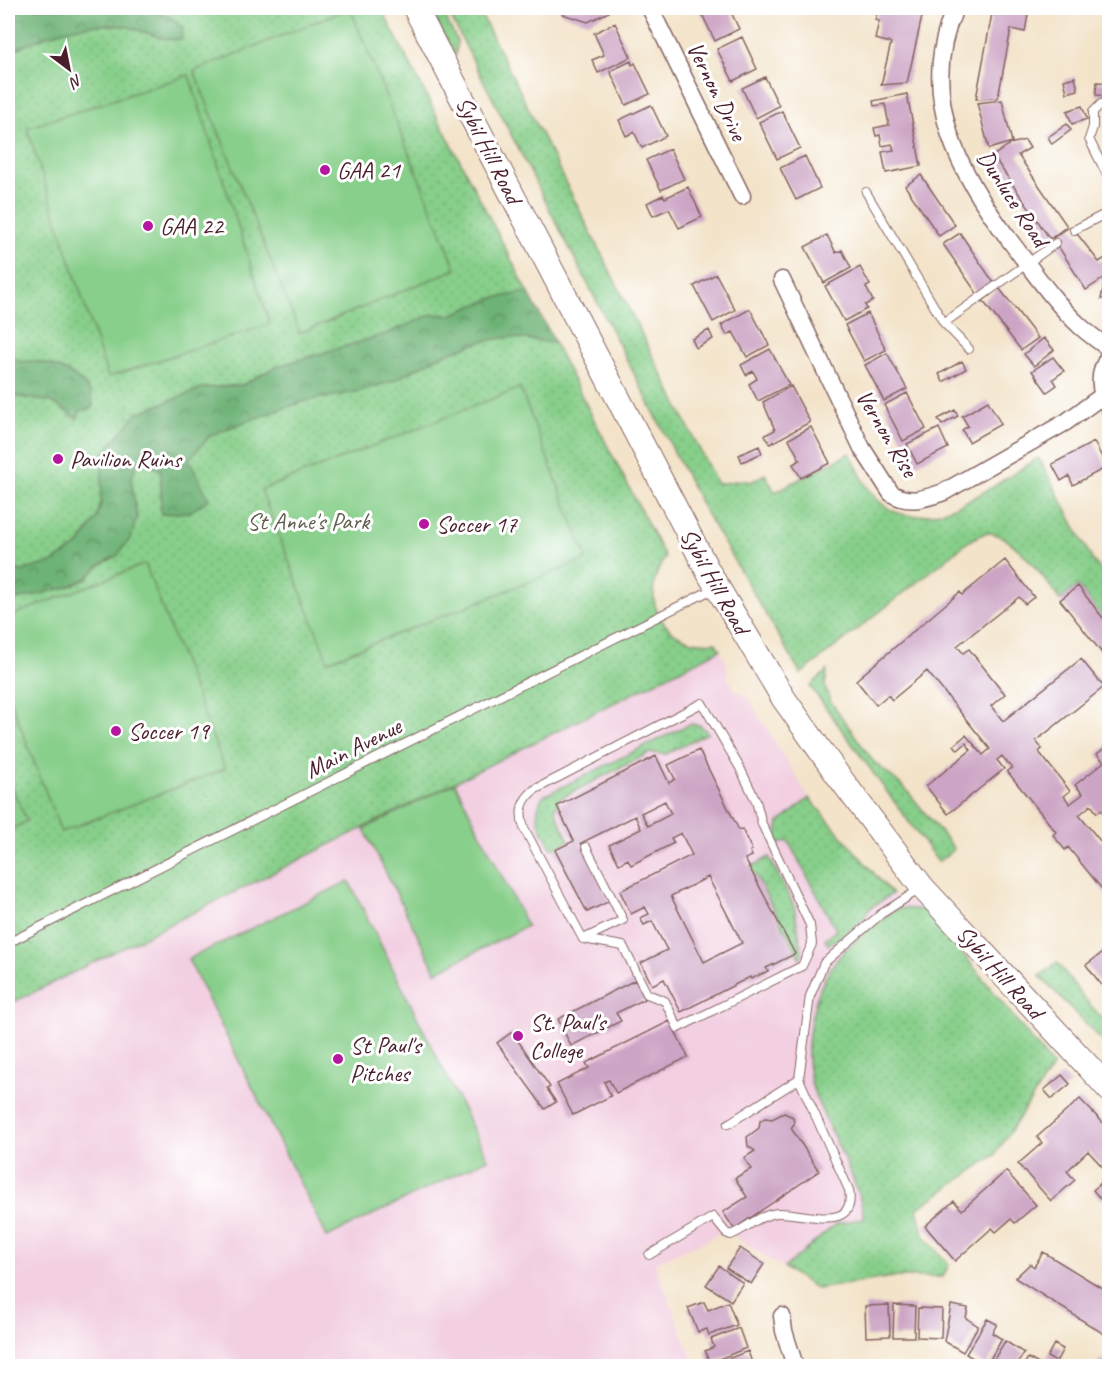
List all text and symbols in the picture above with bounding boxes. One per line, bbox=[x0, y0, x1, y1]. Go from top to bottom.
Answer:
street label: Vernon Drive bbox=[680, 37, 755, 147]
north arrow bbox=[39, 39, 99, 99]
text: N bbox=[64, 70, 86, 94]
street label: Sybil Hill Road bbox=[449, 91, 530, 212]
street label: Dunluce Road bbox=[971, 144, 1057, 255]
place label: GAA 21 bbox=[337, 155, 401, 185]
marker: GAA 21 bbox=[318, 163, 332, 177]
place label: GAA 22 bbox=[160, 211, 225, 241]
marker: GAA 22 bbox=[141, 219, 155, 233]
street label: Vernon Rise bbox=[849, 384, 926, 484]
place label: Pavilion Ruins bbox=[70, 444, 183, 474]
marker: Pavilion Ruins bbox=[51, 452, 65, 466]
park label: St Anne's Park bbox=[247, 506, 371, 536]
place label: Soccer 17 bbox=[436, 509, 518, 539]
marker: Soccer 17 bbox=[417, 517, 431, 531]
street label: Sybil Hill Road bbox=[674, 523, 758, 642]
street label: Main Avenue bbox=[300, 710, 408, 785]
place label: Soccer 19 bbox=[128, 716, 211, 746]
marker: Soccer 19 bbox=[109, 724, 123, 738]
street label: Sybil Hill Road bbox=[950, 919, 1052, 1028]
place label: St. Paul's College bbox=[530, 1007, 608, 1065]
marker: St. Paul's College bbox=[511, 1029, 525, 1043]
place label: St Paul's Pitches bbox=[350, 1030, 423, 1088]
marker: St Paul's Pitches bbox=[331, 1052, 345, 1066]

